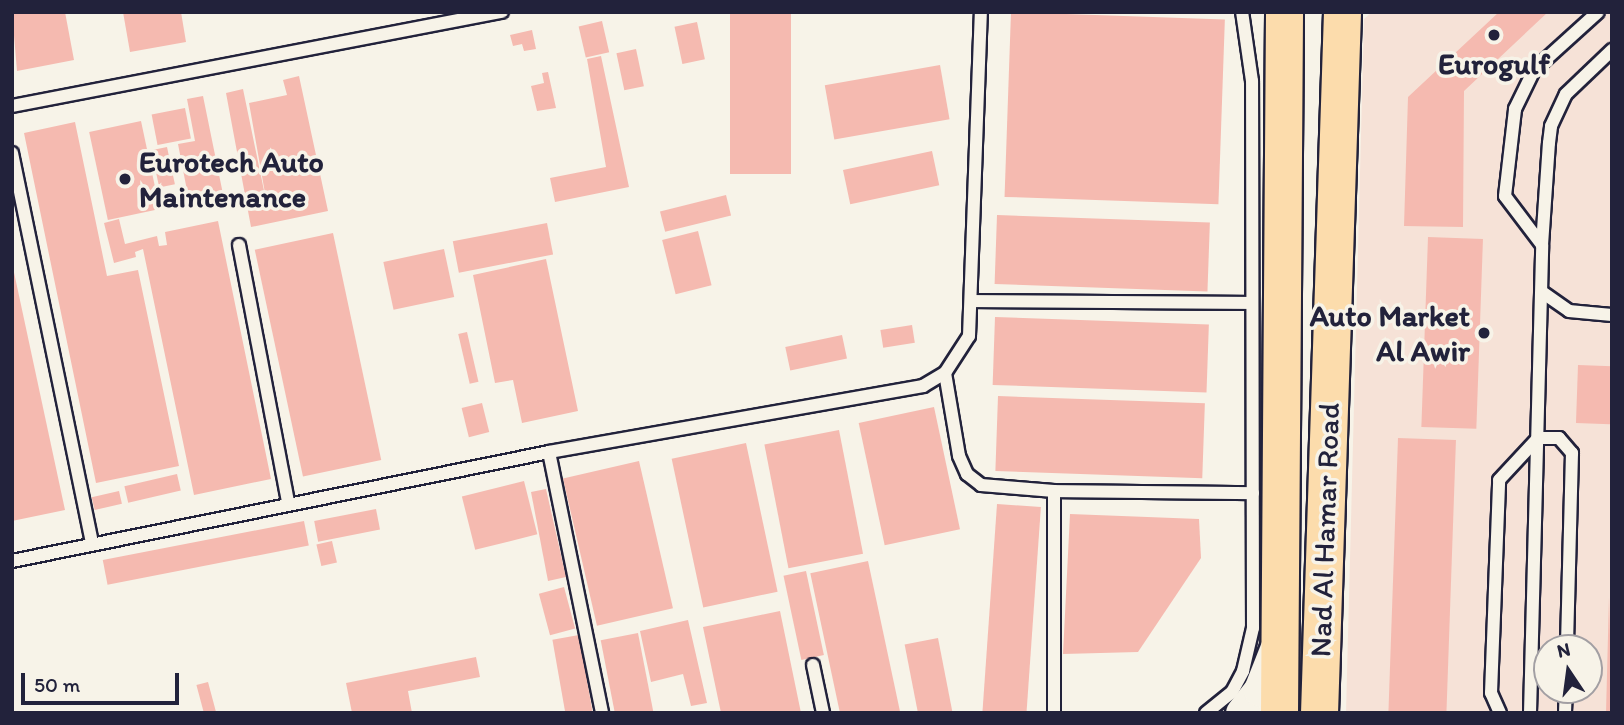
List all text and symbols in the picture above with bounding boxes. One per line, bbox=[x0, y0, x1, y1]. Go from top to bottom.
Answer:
marker: Eurogulf bbox=[1486, 27, 1502, 43]
place label: Eurogulf bbox=[1438, 46, 1550, 82]
place label: Eurotech Auto Maintenance bbox=[139, 144, 324, 214]
marker: Eurotech Auto Maintenance bbox=[117, 171, 133, 187]
place label: Auto Market Al Awir bbox=[1309, 298, 1470, 368]
marker: Auto Market Al Awir bbox=[1476, 325, 1492, 341]
street label: Nad Al Hamar Road bbox=[1303, 403, 1347, 657]
north arrow bbox=[1533, 634, 1603, 704]
text: N bbox=[1555, 637, 1572, 663]
scale bar bbox=[24, 658, 182, 702]
text: 50 m bbox=[34, 672, 80, 697]

